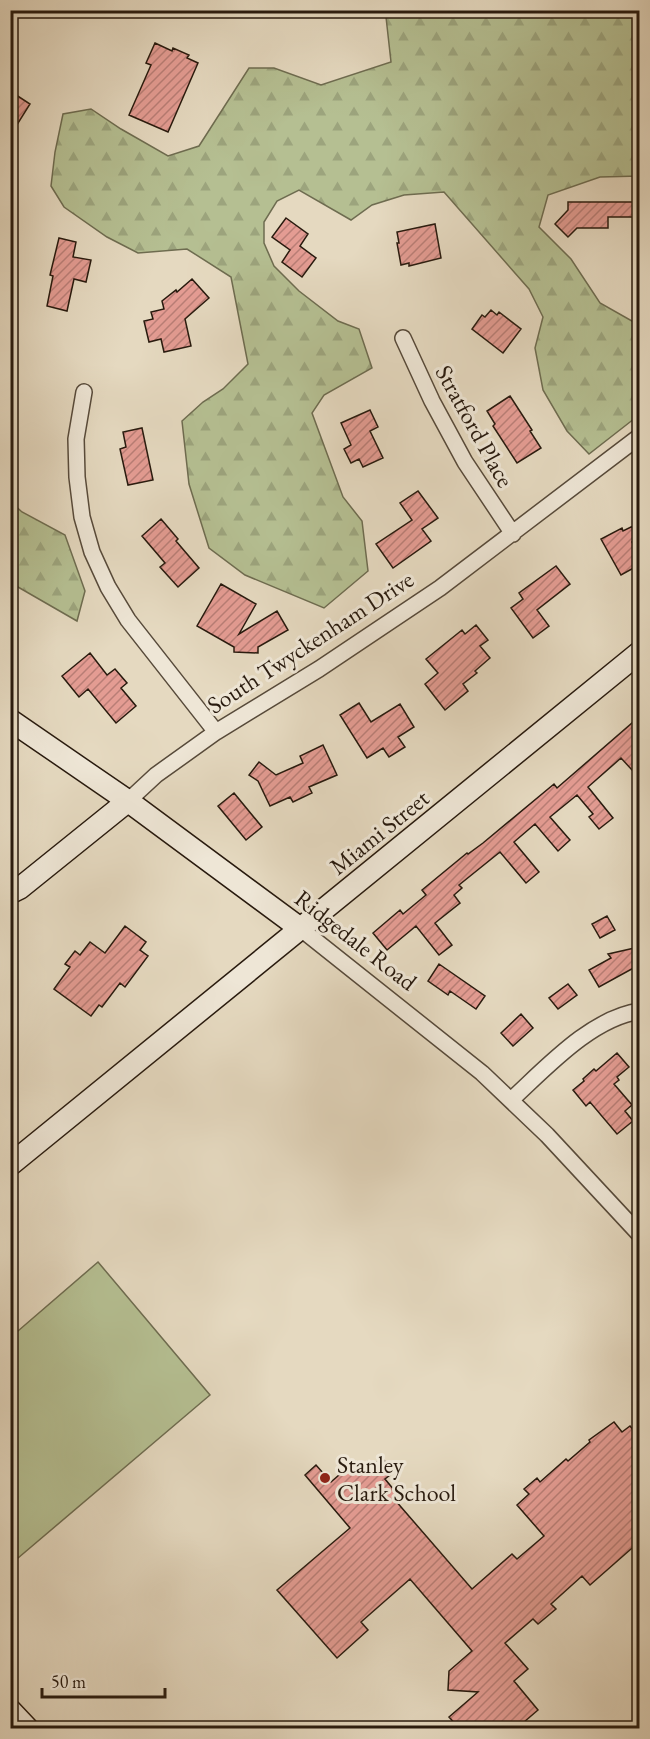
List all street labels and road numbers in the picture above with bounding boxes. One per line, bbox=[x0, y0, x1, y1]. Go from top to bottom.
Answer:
street label: Stratford Place bbox=[429, 359, 521, 493]
street label: South Twyckenham Drive bbox=[201, 564, 419, 720]
street label: Miami Street bbox=[323, 782, 435, 882]
street label: Ridgedale Road bbox=[289, 883, 424, 998]

